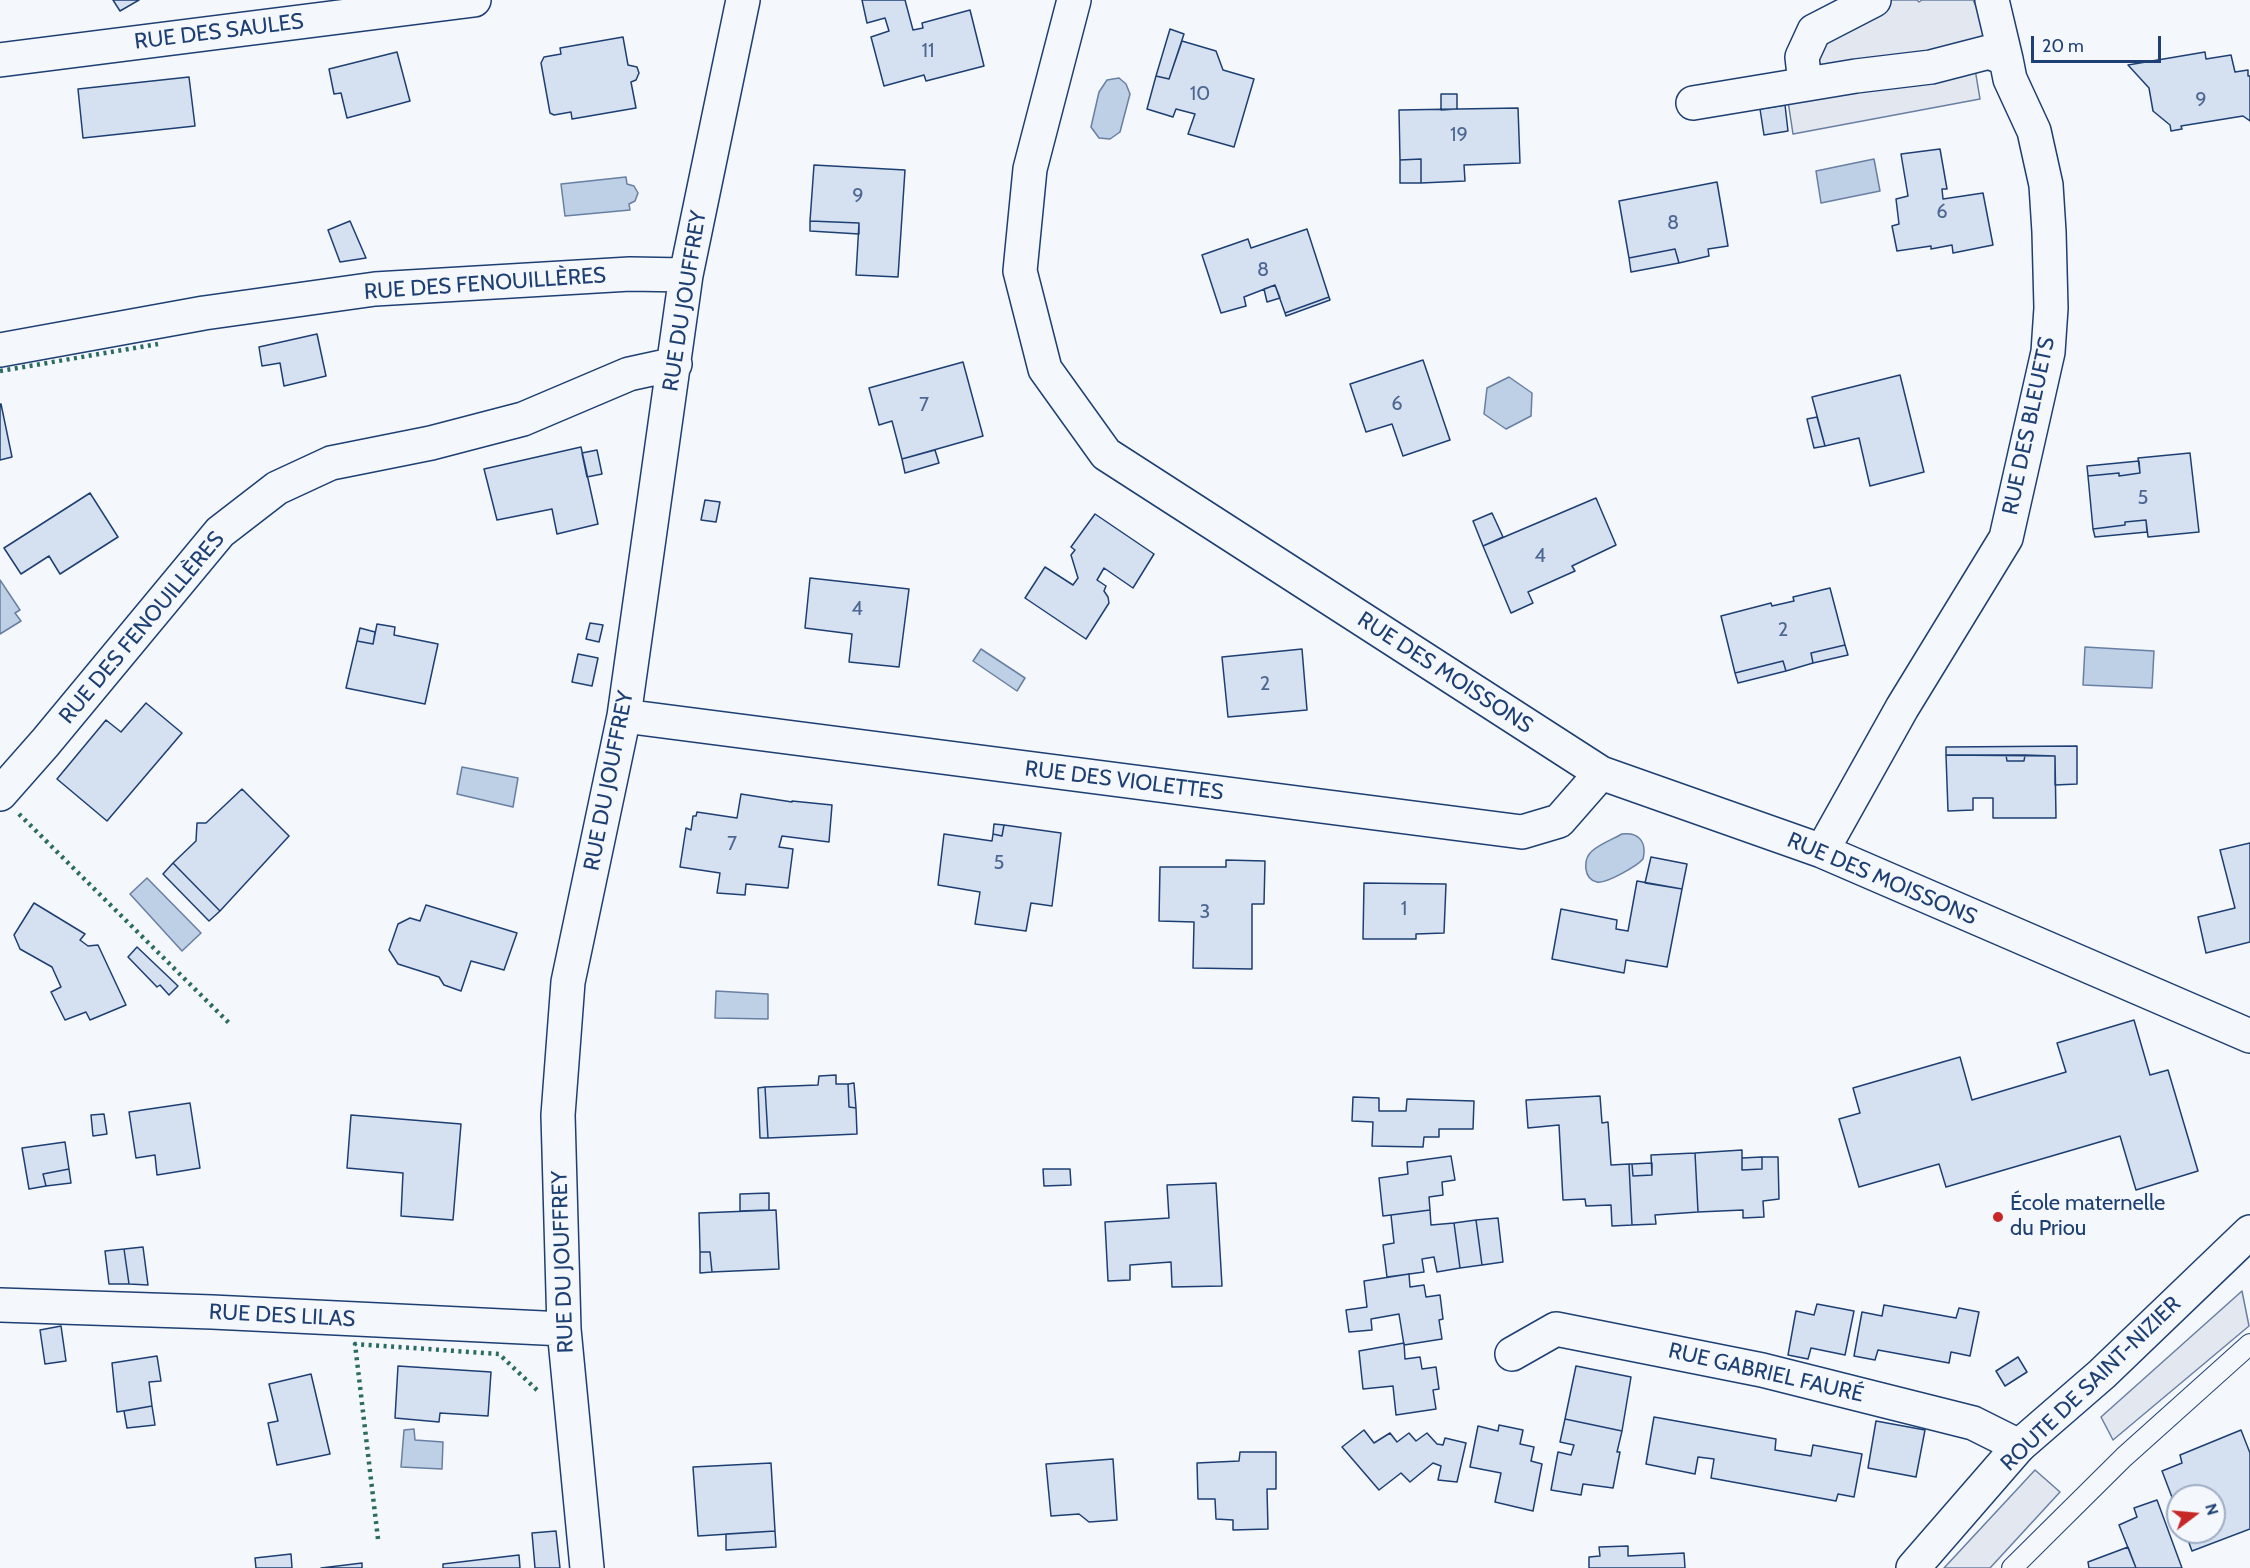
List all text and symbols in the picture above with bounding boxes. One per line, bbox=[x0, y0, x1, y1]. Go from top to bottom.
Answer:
street label: RUE DES SAULES bbox=[133, 9, 305, 55]
scale bar bbox=[2034, 24, 2164, 62]
text: 20 m bbox=[2042, 35, 2084, 57]
house number: 11 bbox=[921, 39, 935, 63]
house number: 10 bbox=[1190, 82, 1210, 106]
house number: 9 bbox=[2195, 88, 2207, 112]
house number: 19 bbox=[1450, 123, 1468, 147]
house number: 9 bbox=[852, 184, 864, 208]
house number: 6 bbox=[1936, 200, 1948, 224]
street label: RUE DU JOUFFREY bbox=[658, 209, 712, 393]
house number: 8 bbox=[1667, 211, 1679, 235]
house number: 8 bbox=[1257, 258, 1269, 282]
street label: RUE DES FENOUILLÈRES bbox=[363, 262, 607, 306]
street label: RUE DES BLEUETS bbox=[1997, 335, 2061, 517]
house number: 6 bbox=[1391, 392, 1403, 416]
house number: 7 bbox=[919, 393, 929, 417]
house number: 5 bbox=[2138, 486, 2148, 510]
street label: RUE DES FENOUILLÈRES bbox=[54, 527, 230, 729]
house number: 4 bbox=[1534, 544, 1546, 568]
house number: 4 bbox=[851, 597, 863, 621]
street label: RUE DES MOISSONS bbox=[1352, 606, 1538, 740]
house number: 2 bbox=[1778, 618, 1788, 642]
house number: 2 bbox=[1260, 672, 1270, 696]
street label: RUE DU JOUFFREY bbox=[579, 689, 639, 873]
street label: RUE DES VIOLETTES bbox=[1023, 756, 1225, 806]
street label: RUE DES MOISSONS bbox=[1783, 827, 1981, 931]
house number: 7 bbox=[727, 832, 737, 856]
house number: 5 bbox=[994, 851, 1004, 875]
house number: 1 bbox=[1401, 897, 1407, 921]
house number: 3 bbox=[1200, 900, 1210, 924]
street label: RUE DU JOUFFREY bbox=[547, 1170, 579, 1354]
place label: École maternelle du Priou bbox=[2010, 1191, 2165, 1242]
marker: École maternelle du Priou bbox=[1991, 1210, 2005, 1224]
street label: ROUTE DE SAINT-NIZIER bbox=[1995, 1291, 2187, 1477]
street label: RUE DES LILAS bbox=[208, 1299, 356, 1333]
street label: RUE GABRIEL FAURÉ bbox=[1666, 1338, 1866, 1408]
north arrow bbox=[2166, 1484, 2226, 1544]
text: N bbox=[2201, 1501, 2223, 1518]

